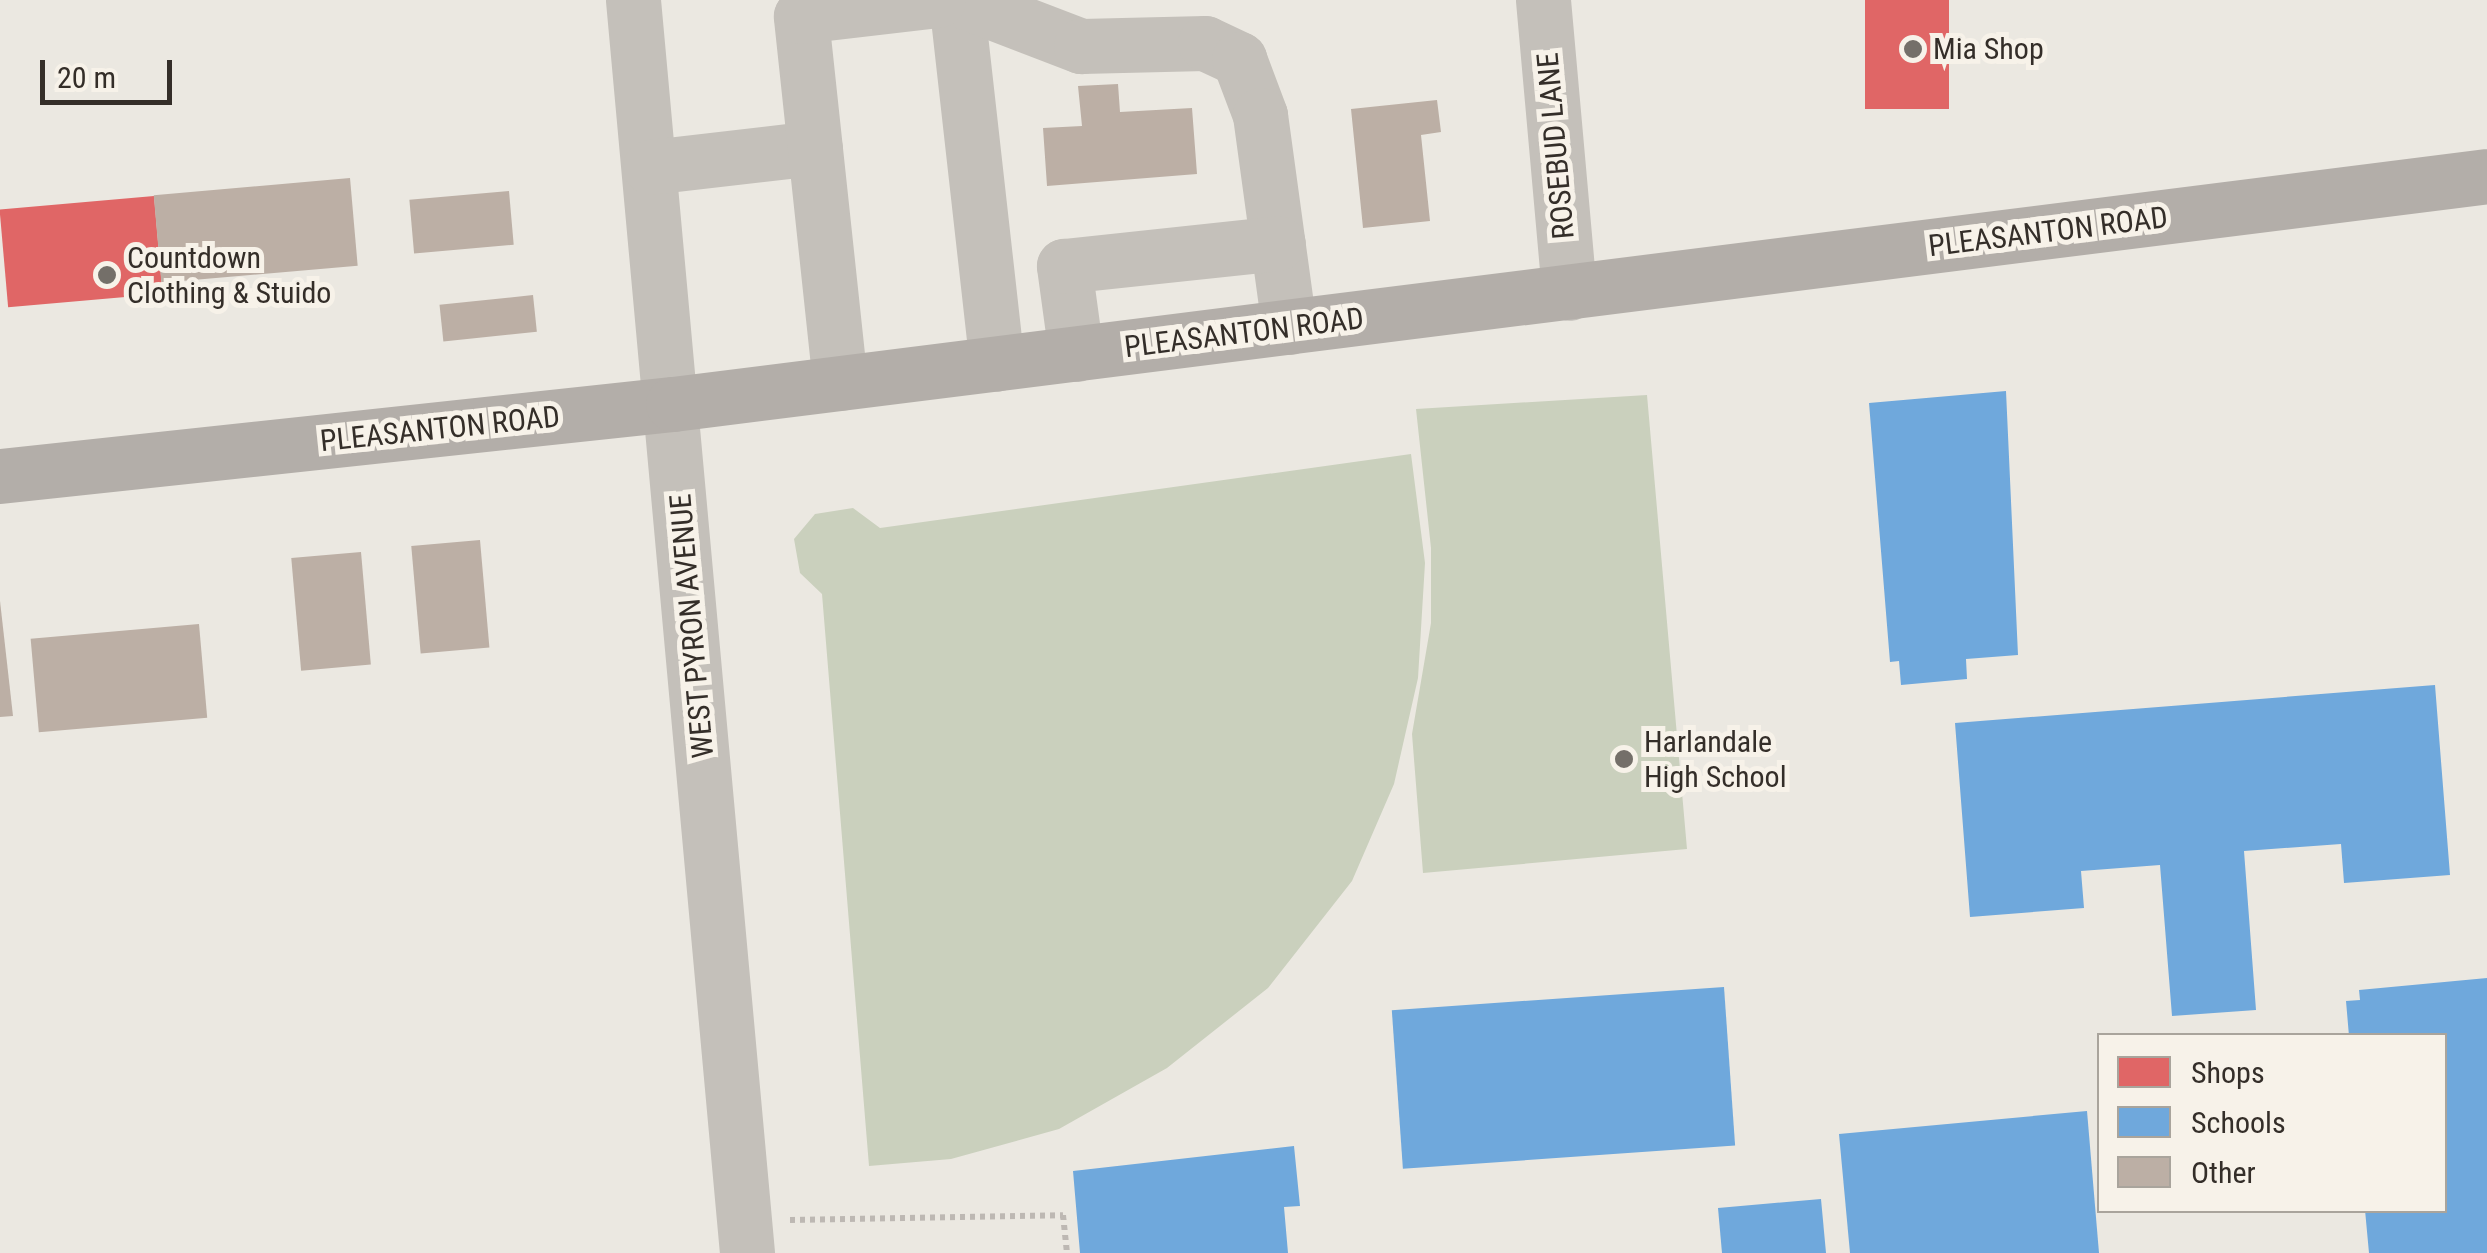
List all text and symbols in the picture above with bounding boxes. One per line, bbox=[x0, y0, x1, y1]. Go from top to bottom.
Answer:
place label: Mia Shop bbox=[1933, 31, 2044, 67]
marker: Mia Shop bbox=[1902, 38, 1924, 60]
scale bar bbox=[45, 40, 178, 102]
street label: ROSEBUD LANE bbox=[1530, 51, 1582, 241]
text: 20 m bbox=[57, 60, 116, 95]
street label: PLEASANTON ROAD bbox=[1926, 199, 2170, 265]
place label: Countdown Clothing & Stuido bbox=[127, 240, 331, 310]
marker: Countdown Clothing & Stuido bbox=[96, 264, 118, 286]
street label: PLEASANTON ROAD bbox=[1122, 300, 1366, 366]
street label: PLEASANTON ROAD bbox=[318, 399, 562, 459]
street label: WEST PYRON AVENUE bbox=[662, 492, 722, 760]
place label: Harlandale High School bbox=[1644, 724, 1787, 794]
marker: Harlandale High School bbox=[1613, 748, 1635, 770]
legend bbox=[2097, 1033, 2447, 1213]
text: Shops bbox=[2191, 1055, 2265, 1090]
text: Schools bbox=[2191, 1105, 2286, 1140]
text: Other bbox=[2191, 1155, 2256, 1190]

